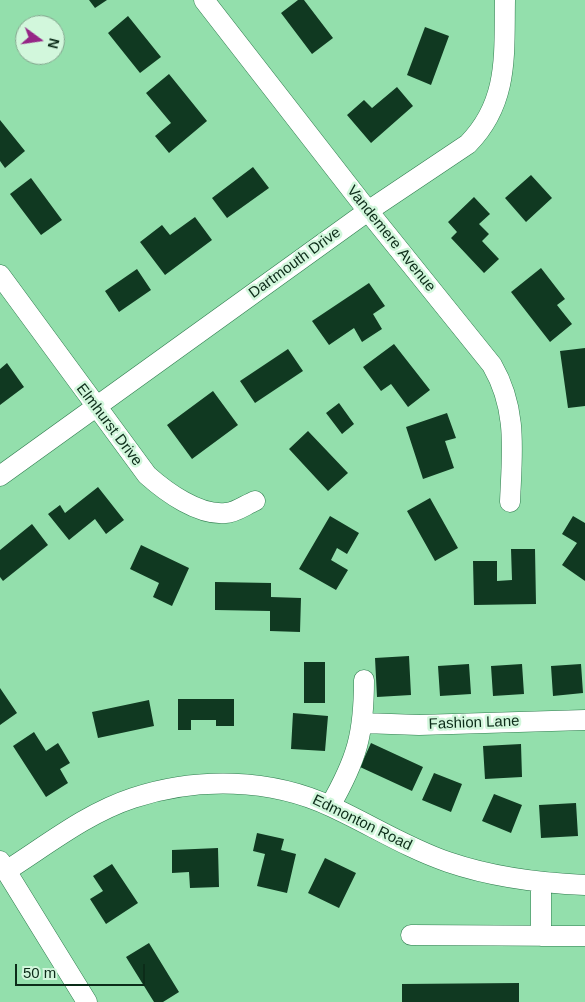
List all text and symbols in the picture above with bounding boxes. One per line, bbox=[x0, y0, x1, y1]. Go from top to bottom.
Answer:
north arrow bbox=[15, 15, 65, 65]
text: N bbox=[45, 37, 63, 50]
street label: Vandemere Avenue bbox=[343, 182, 439, 296]
street label: Dartmouth Drive bbox=[246, 224, 344, 302]
street label: Elmhurst Drive bbox=[72, 380, 146, 470]
street label: Fashion Lane bbox=[428, 712, 520, 734]
street label: Edmonton Road bbox=[309, 791, 415, 855]
scale bar bbox=[18, 954, 148, 986]
text: 50 m bbox=[23, 964, 56, 981]

